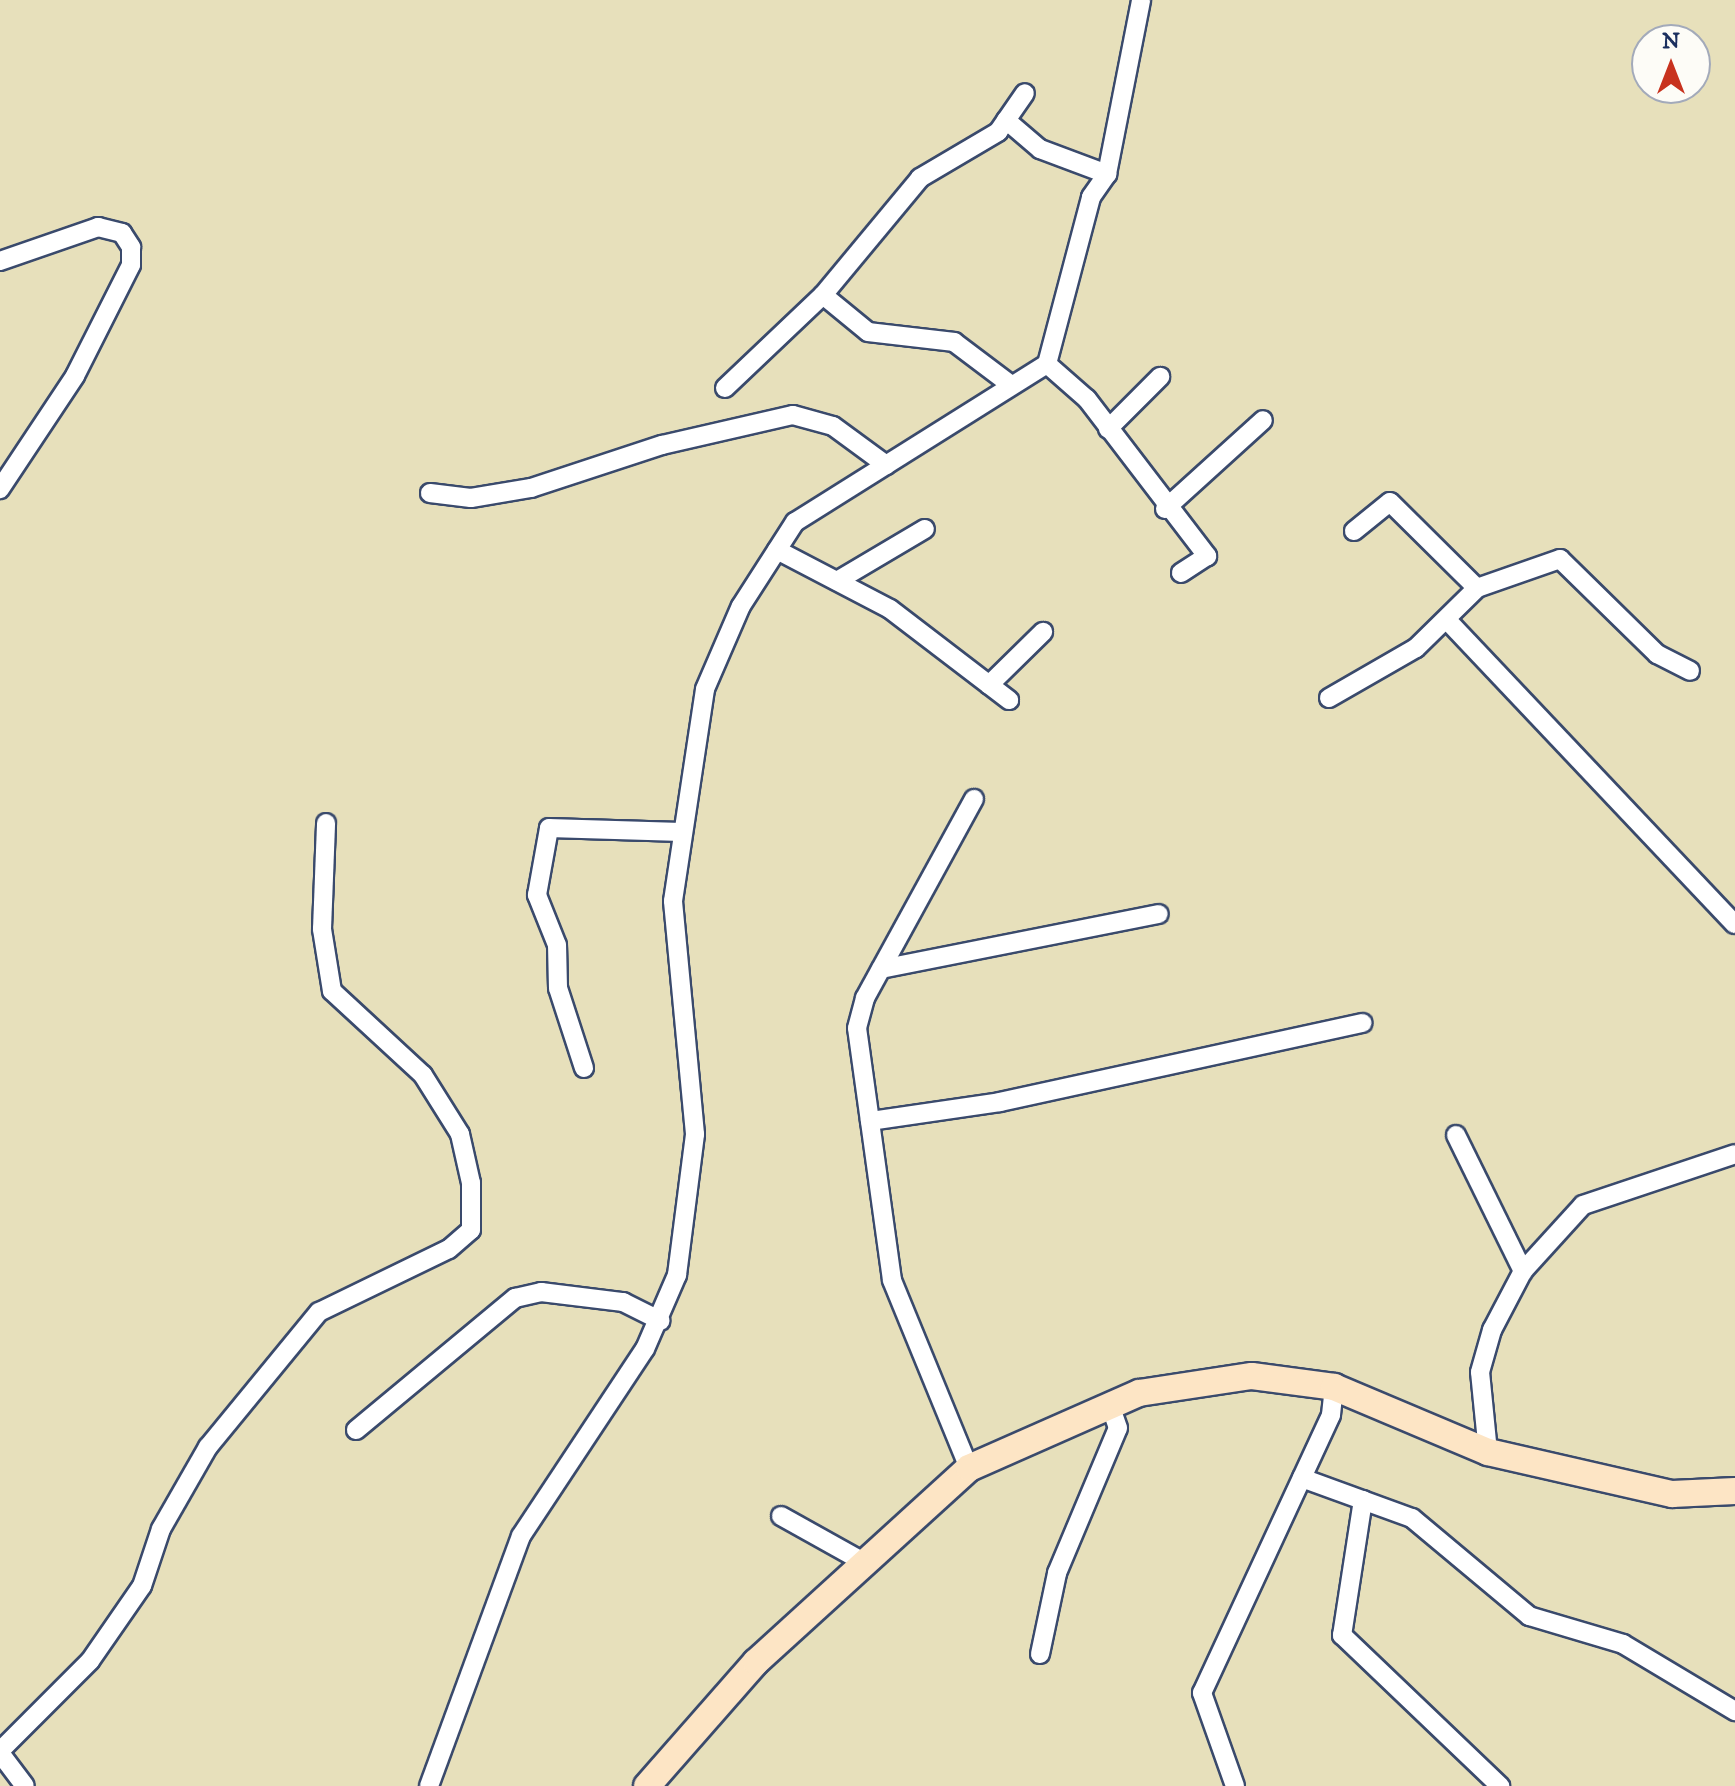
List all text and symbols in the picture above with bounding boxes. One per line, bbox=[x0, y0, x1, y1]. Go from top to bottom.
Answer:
north arrow bbox=[1631, 24, 1711, 104]
text: N bbox=[1662, 28, 1680, 55]

